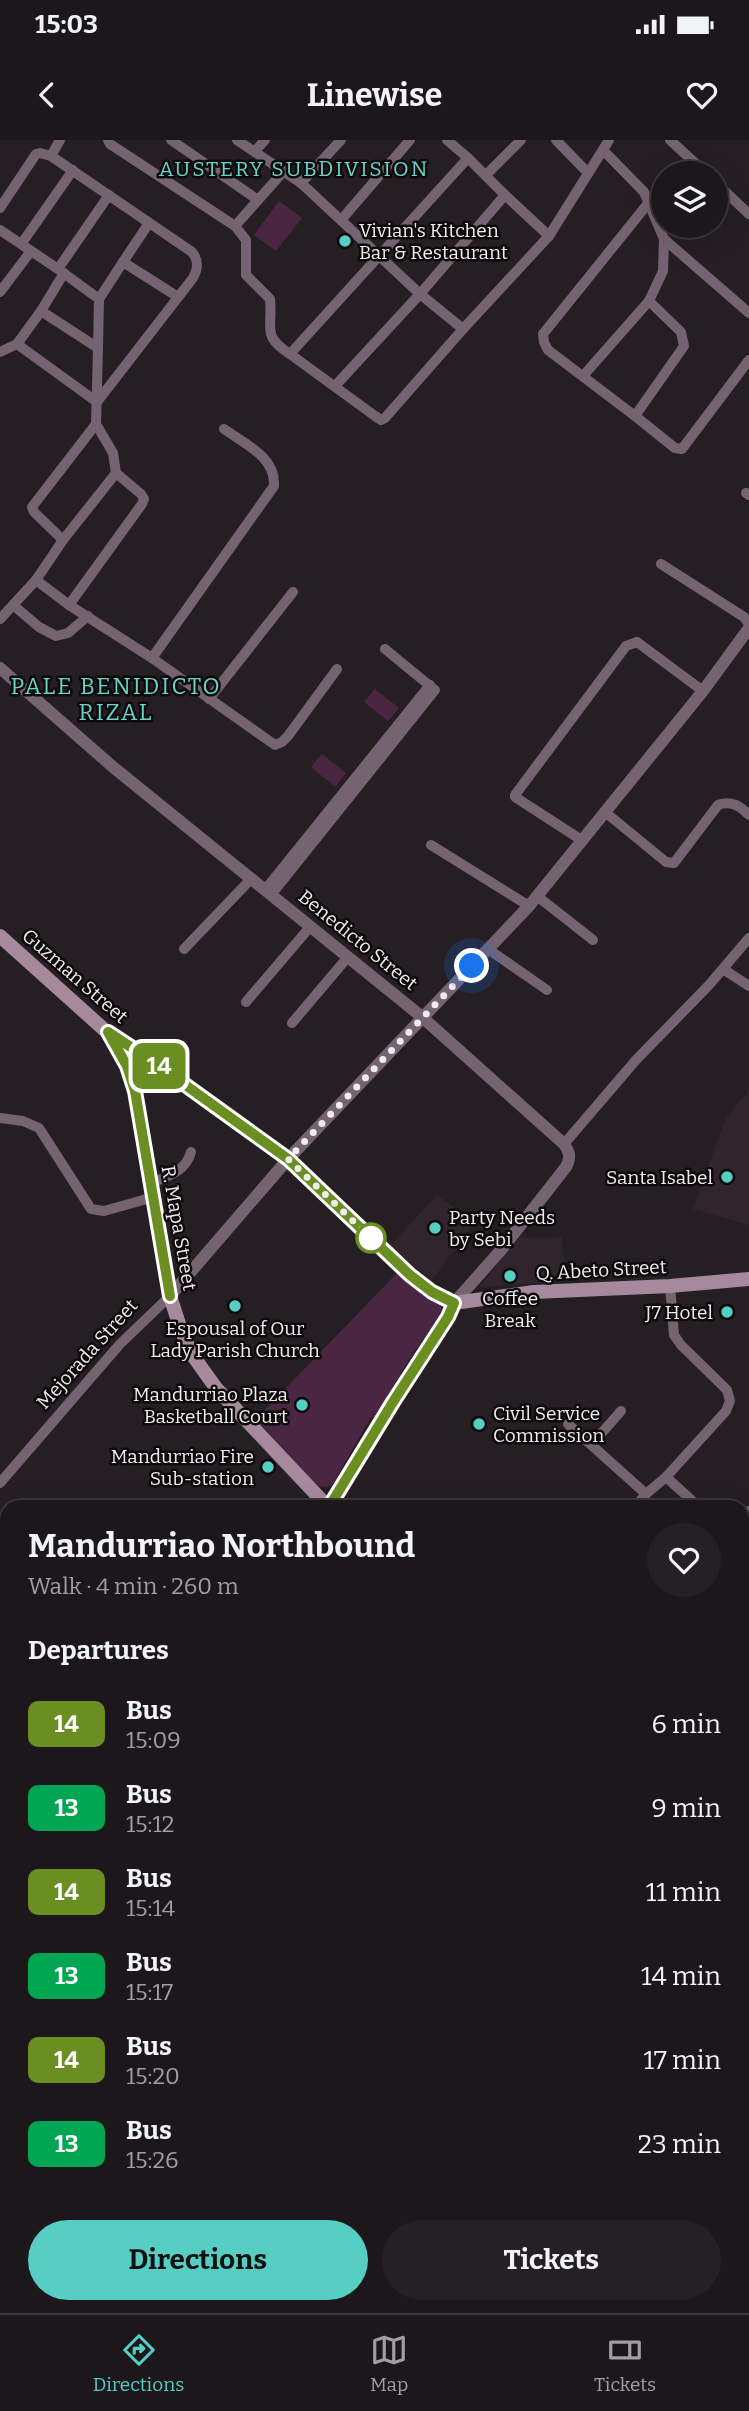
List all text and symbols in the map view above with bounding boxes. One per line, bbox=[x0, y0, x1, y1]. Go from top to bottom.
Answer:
text: 15:03 bbox=[35, 9, 98, 40]
icon: back bbox=[28, 76, 66, 114]
text: Linewise bbox=[307, 76, 442, 114]
icon: heart bbox=[683, 76, 721, 114]
district label: AUSTERY SUBDIVISION bbox=[159, 156, 429, 182]
map controls bbox=[651, 161, 728, 238]
button: layers bbox=[651, 161, 728, 238]
place label: Vivian's Kitchen Bar & Restaurant bbox=[359, 219, 508, 264]
marker: Vivian's Kitchen Bar & Restaurant bbox=[337, 233, 353, 249]
district label: PALE BENIDICTO RIZAL bbox=[10, 672, 222, 726]
street label: Benedicto Street bbox=[294, 885, 422, 995]
street label: Guzman Street bbox=[17, 924, 133, 1028]
your location bbox=[454, 948, 489, 983]
line badge: 14 bbox=[128, 1043, 190, 1089]
text: 14 bbox=[147, 1052, 171, 1080]
street label: R. Mapa Street bbox=[157, 1164, 201, 1292]
place label: Santa Isabel bbox=[606, 1166, 713, 1189]
marker: Santa Isabel bbox=[719, 1169, 735, 1185]
place label: Party Needs by Sebi bbox=[449, 1206, 555, 1251]
marker: Party Needs by Sebi bbox=[427, 1220, 443, 1236]
unlabelled marker bbox=[356, 1223, 386, 1253]
street label: Q. Abeto Street bbox=[535, 1255, 667, 1285]
marker: Coffee Break bbox=[502, 1268, 518, 1284]
place label: Coffee Break bbox=[482, 1287, 538, 1332]
street label: Mejorada Street bbox=[32, 1294, 142, 1414]
marker: Espousal of Our Lady Parish Church bbox=[227, 1298, 243, 1314]
place label: J7 Hotel bbox=[644, 1301, 713, 1324]
marker: J7 Hotel bbox=[719, 1304, 735, 1320]
place label: Espousal of Our Lady Parish Church bbox=[150, 1317, 320, 1362]
place label: Mandurriao Plaza Basketball Court bbox=[133, 1383, 289, 1428]
marker: Mandurriao Plaza Basketball Court bbox=[294, 1397, 310, 1413]
place label: Civil Service Commission bbox=[493, 1402, 604, 1447]
marker: Civil Service Commission bbox=[471, 1416, 487, 1432]
place label: Mandurriao Fire Sub-station bbox=[111, 1445, 254, 1490]
marker: Mandurriao Fire Sub-station bbox=[260, 1459, 276, 1475]
button: heart bbox=[647, 1523, 721, 1597]
text: Mandurriao Northbound bbox=[28, 1526, 415, 1566]
text: Walk · 4 min · 260 m bbox=[28, 1572, 239, 1600]
text: Departures bbox=[28, 1635, 169, 1666]
text: Bus bbox=[126, 1695, 172, 1726]
text: 6 min bbox=[652, 1709, 721, 1740]
text: 14 bbox=[54, 1710, 79, 1738]
text: 15:09 bbox=[126, 1726, 181, 1754]
text: Bus bbox=[126, 1779, 172, 1810]
text: 9 min bbox=[652, 1793, 721, 1824]
text: 13 bbox=[54, 1794, 79, 1822]
text: 15:12 bbox=[126, 1810, 174, 1838]
text: Bus bbox=[126, 1863, 172, 1894]
text: 11 min bbox=[646, 1877, 721, 1908]
text: 14 bbox=[54, 1878, 79, 1906]
text: 15:14 bbox=[126, 1894, 175, 1922]
text: Bus bbox=[126, 1947, 172, 1978]
text: 14 min bbox=[641, 1961, 721, 1992]
text: 13 bbox=[54, 1962, 79, 1990]
text: 15:17 bbox=[126, 1978, 173, 2006]
text: Bus bbox=[126, 2031, 172, 2062]
text: 17 min bbox=[643, 2045, 721, 2076]
text: 14 bbox=[54, 2046, 79, 2074]
text: 15:20 bbox=[126, 2062, 180, 2090]
text: Bus bbox=[126, 2115, 172, 2146]
text: 23 min bbox=[638, 2129, 721, 2160]
text: 13 bbox=[54, 2130, 79, 2158]
text: 15:26 bbox=[126, 2146, 179, 2174]
button: Directions bbox=[28, 2220, 368, 2300]
button: Tickets bbox=[382, 2220, 721, 2300]
tab: Directions bbox=[93, 2331, 184, 2396]
tab: Map bbox=[370, 2331, 408, 2396]
tab: Tickets bbox=[594, 2331, 656, 2396]

